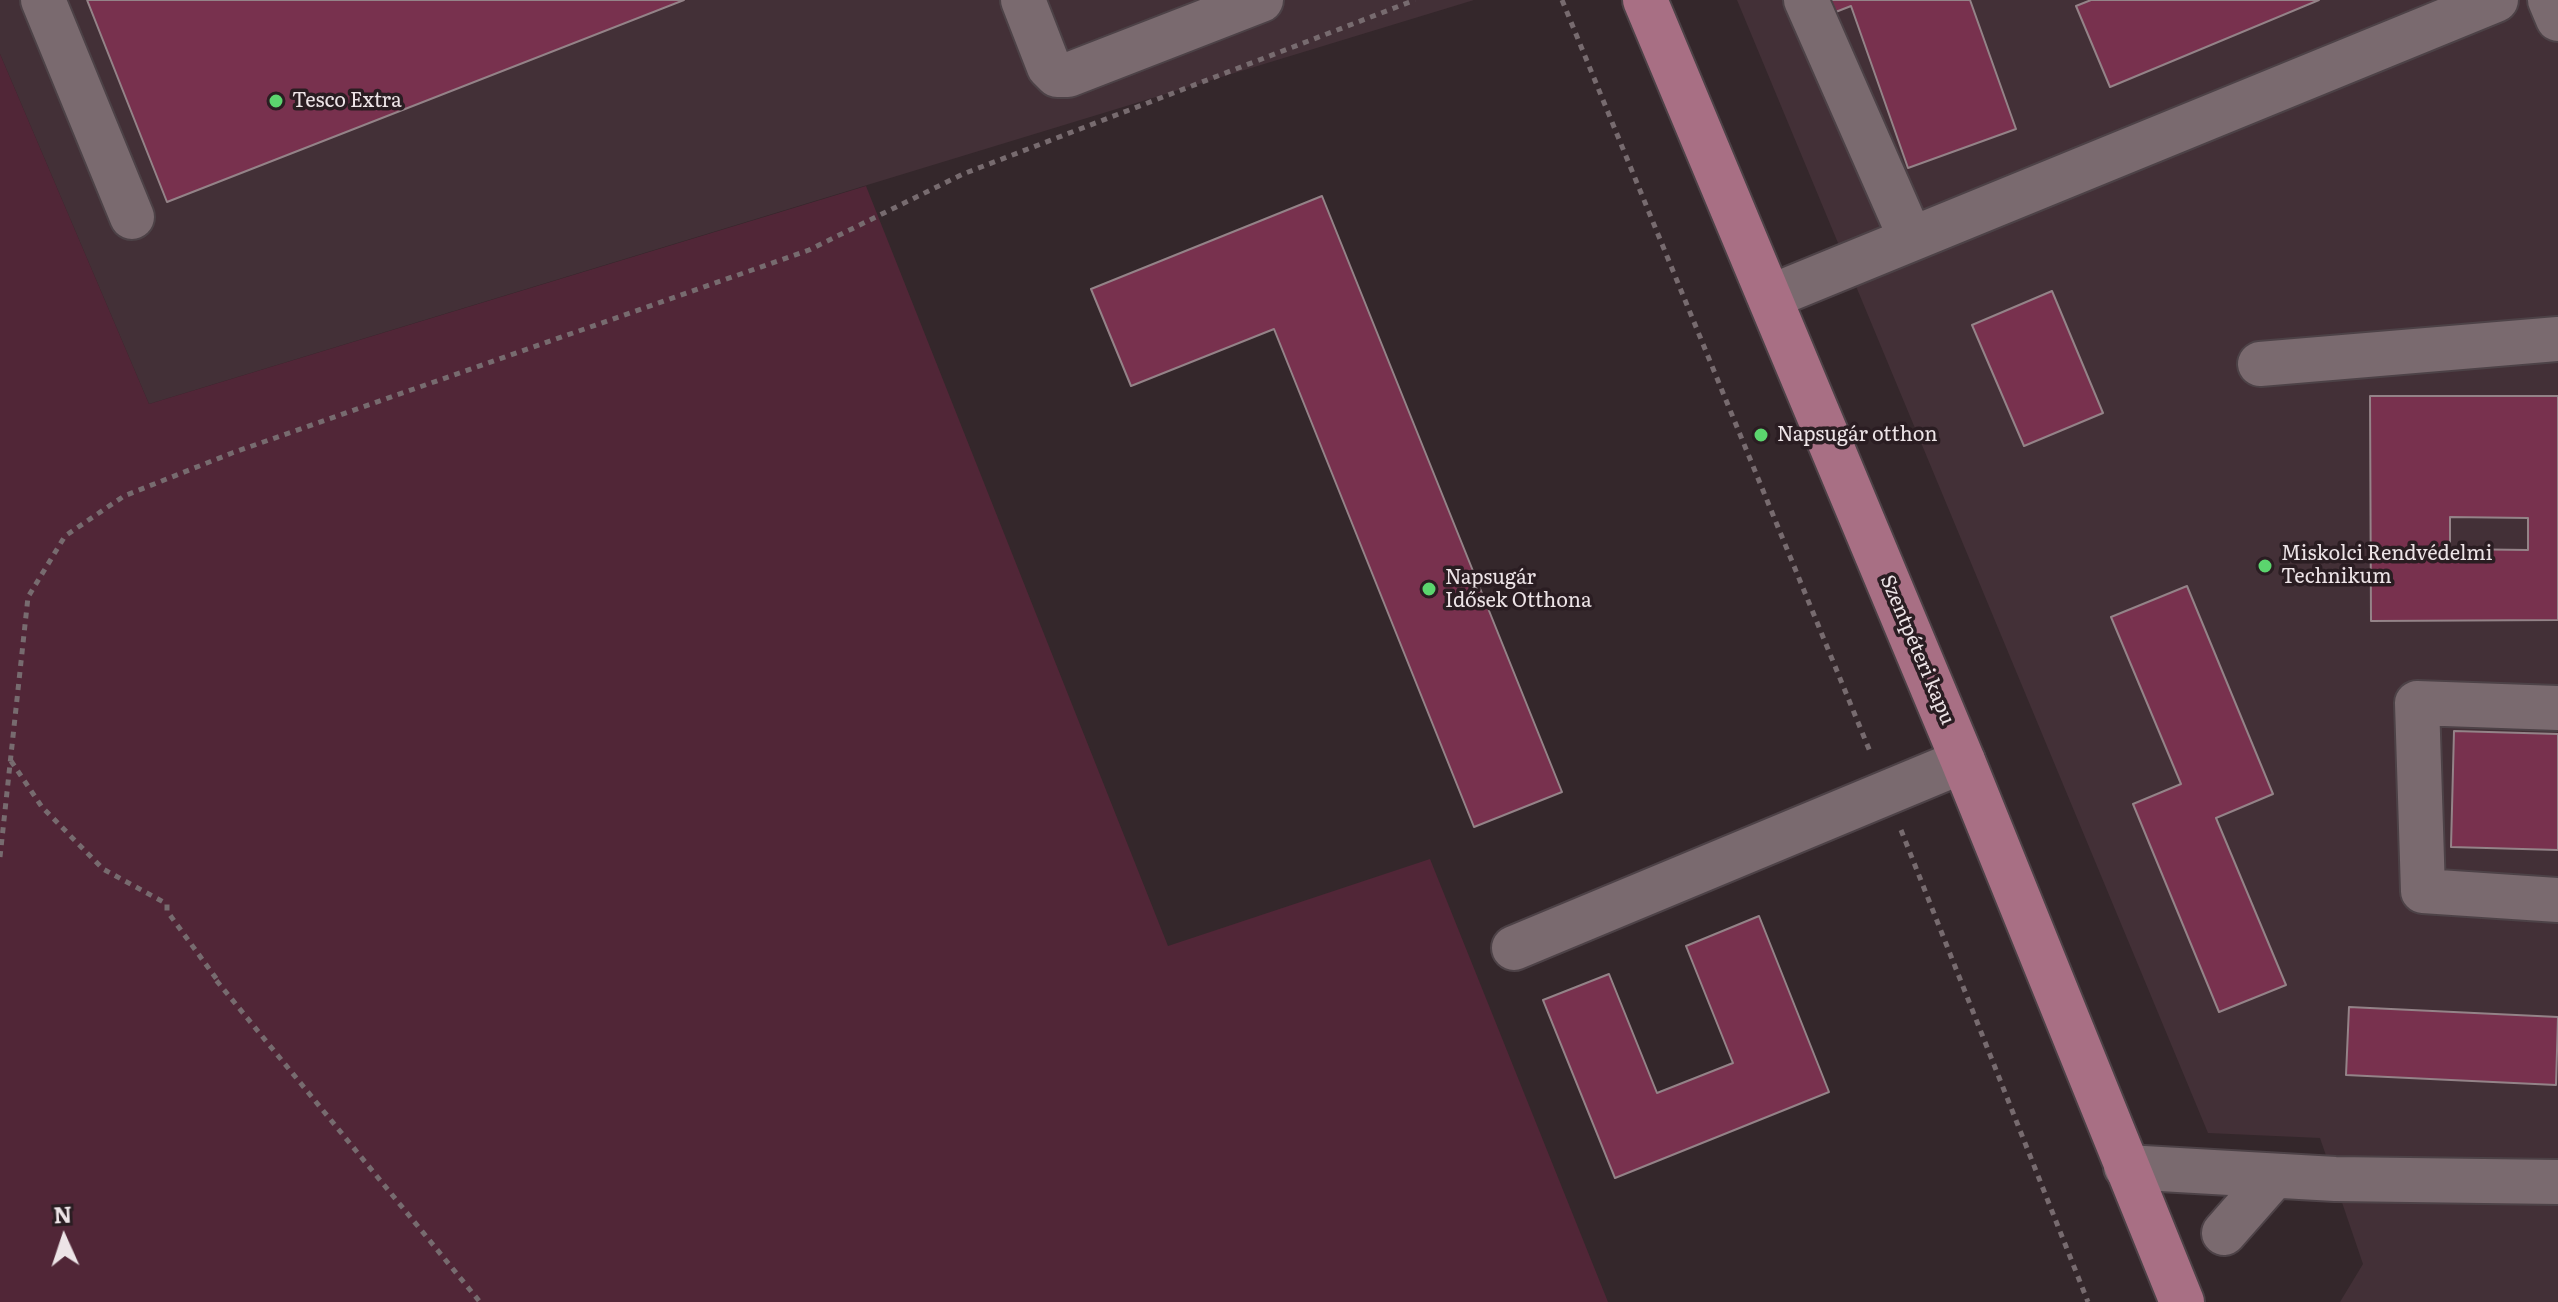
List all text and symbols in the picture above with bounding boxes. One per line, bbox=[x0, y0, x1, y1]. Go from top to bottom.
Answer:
place label: Tesco Extra bbox=[292, 89, 402, 113]
marker: Tesco Extra bbox=[267, 92, 285, 110]
place label: Napsugár otthon bbox=[1777, 423, 1937, 447]
marker: Napsugár otthon bbox=[1752, 426, 1770, 444]
place label: Miskolci Rendvédelmi Technikum bbox=[2281, 542, 2492, 589]
marker: Miskolci Rendvédelmi Technikum bbox=[2256, 557, 2274, 575]
place label: Napsugár Idősek Otthona bbox=[1445, 566, 1592, 613]
street label: Szentpéteri kapu bbox=[1875, 571, 1959, 729]
marker: Napsugár Idősek Otthona bbox=[1420, 580, 1438, 598]
text: N bbox=[53, 1197, 73, 1230]
north arrow bbox=[24, 1198, 104, 1278]

